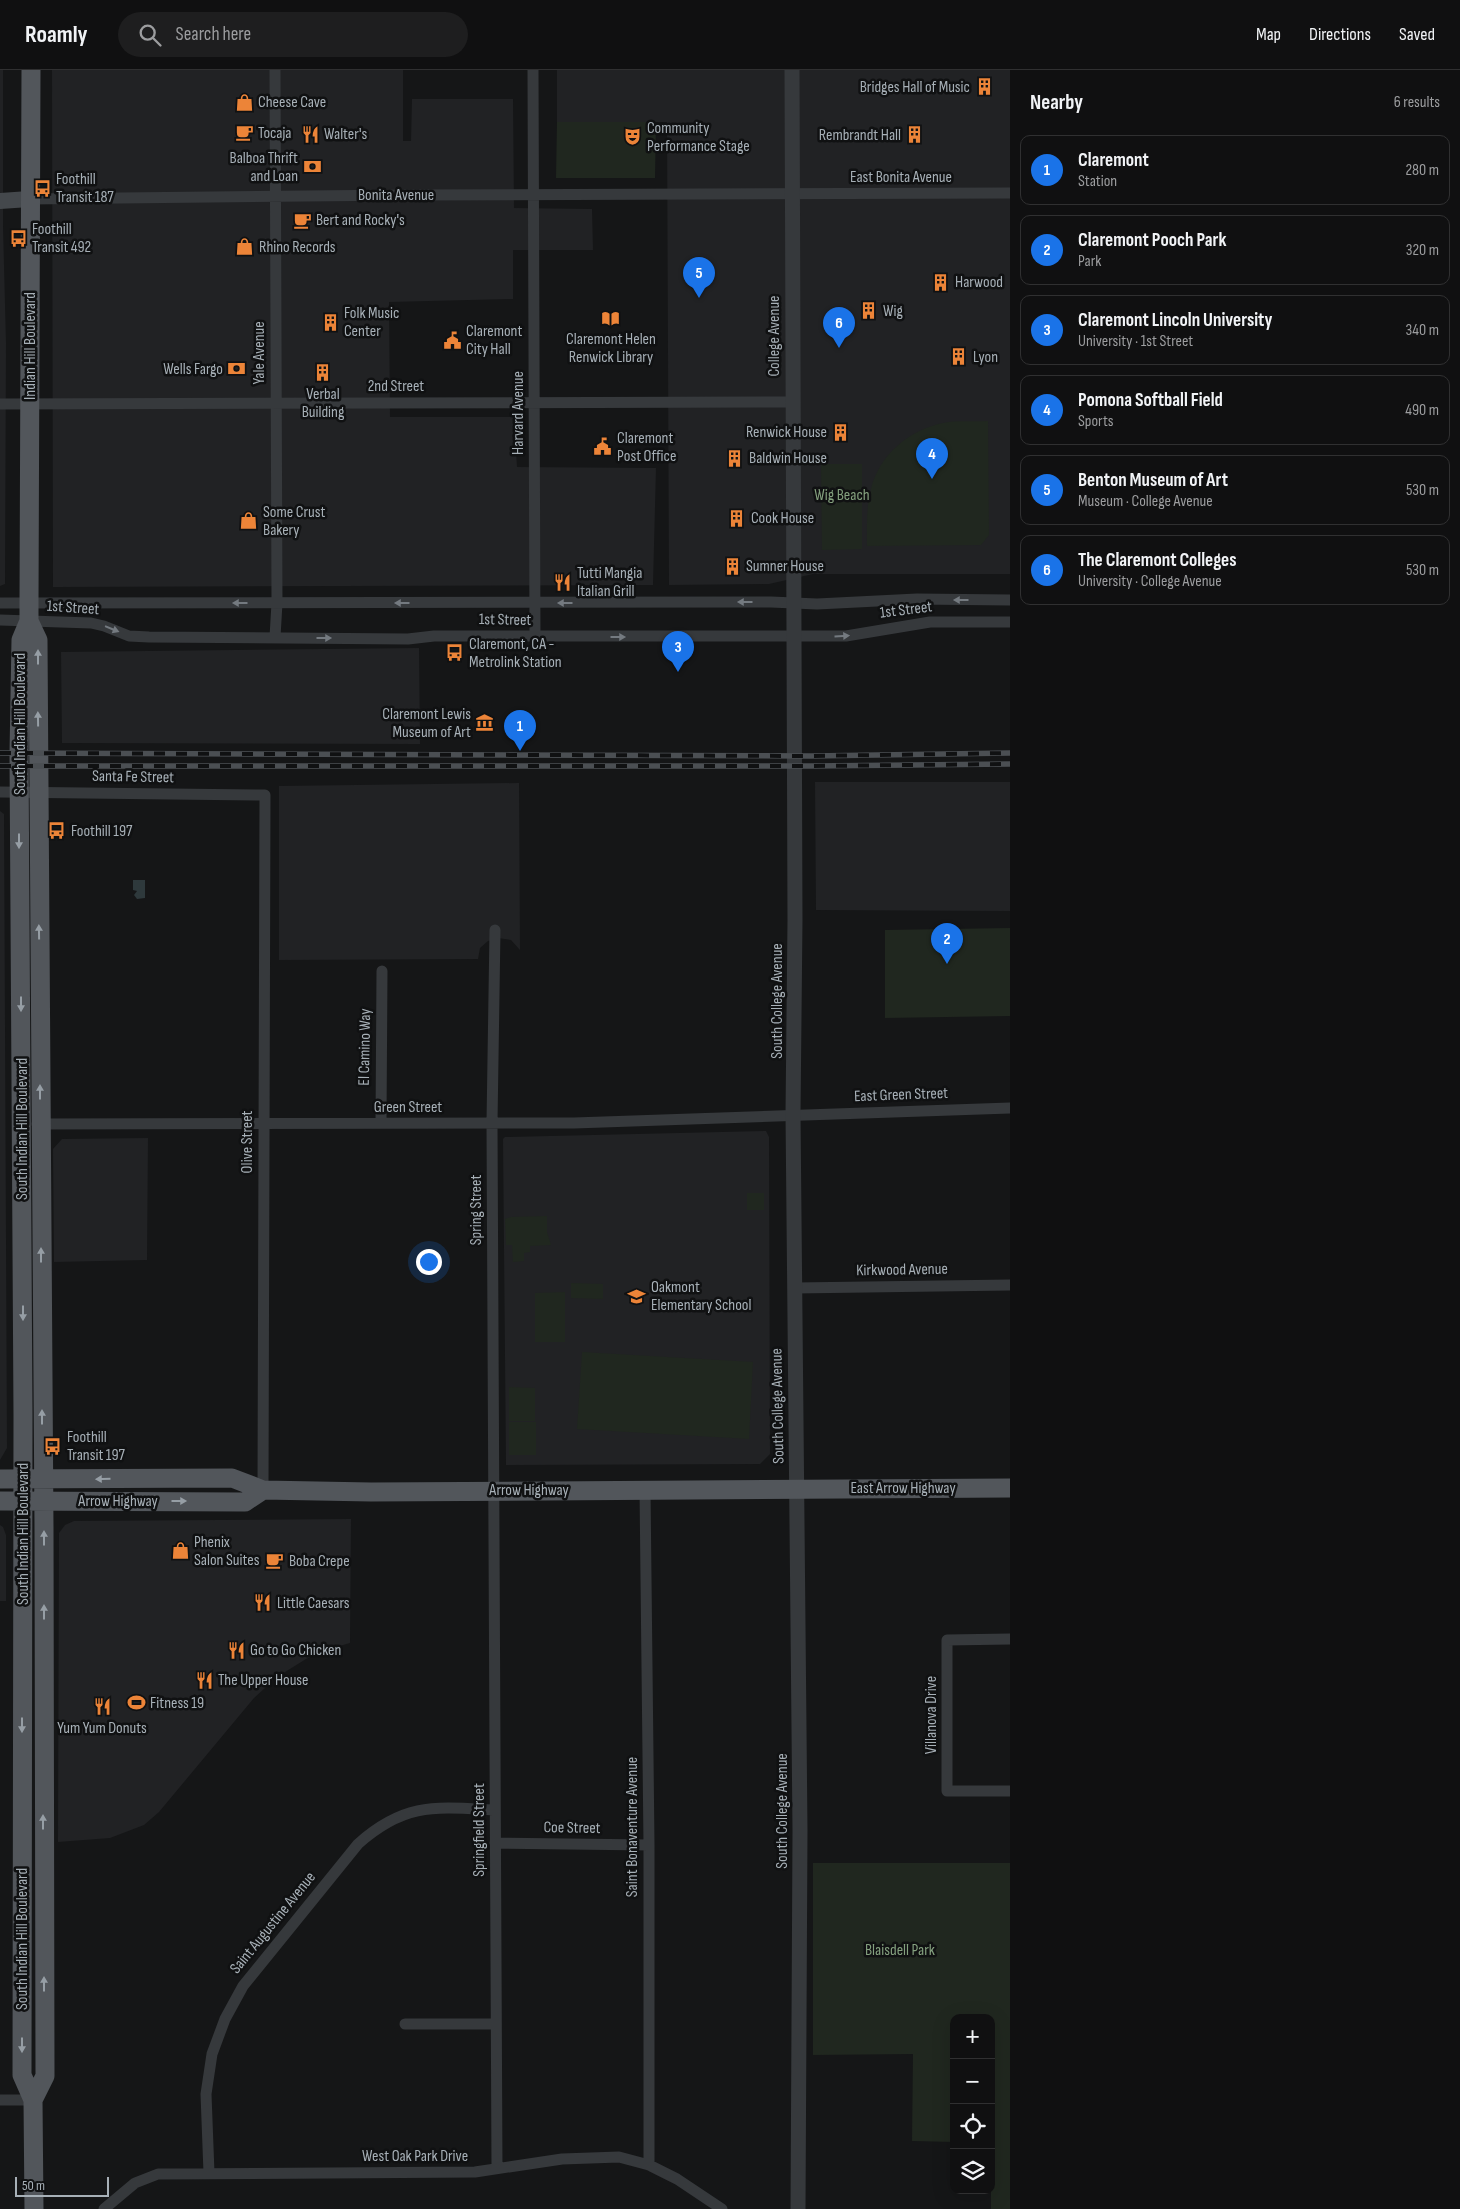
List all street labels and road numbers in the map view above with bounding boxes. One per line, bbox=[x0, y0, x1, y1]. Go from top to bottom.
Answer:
street label: East Bonita Avenue bbox=[850, 168, 952, 187]
street label: Bonita Avenue bbox=[358, 186, 434, 205]
street label: Indian Hill Boulevard bbox=[21, 292, 40, 400]
street label: College Avenue bbox=[765, 295, 784, 377]
street label: Yale Avenue bbox=[250, 321, 269, 385]
street label: Harvard Avenue bbox=[509, 371, 528, 455]
street label: 2nd Street bbox=[368, 377, 424, 396]
street label: 1st Street bbox=[46, 597, 100, 619]
street label: 1st Street bbox=[879, 597, 933, 623]
street label: 1st Street bbox=[479, 610, 532, 630]
street label: South Indian Hill Boulevard bbox=[11, 653, 30, 795]
street label: Santa Fe Street bbox=[92, 767, 174, 787]
street label: South College Avenue bbox=[768, 943, 787, 1059]
street label: El Camino Way bbox=[355, 1008, 375, 1086]
street label: South Indian Hill Boulevard bbox=[13, 1058, 32, 1200]
street label: East Green Street bbox=[854, 1084, 948, 1106]
street label: Green Street bbox=[374, 1098, 442, 1117]
street label: Olive Street bbox=[238, 1110, 257, 1173]
street label: Spring Street bbox=[467, 1175, 486, 1245]
street label: Kirkwood Avenue bbox=[856, 1260, 948, 1280]
street label: South College Avenue bbox=[767, 1348, 789, 1464]
street label: South Indian Hill Boulevard bbox=[14, 1463, 33, 1605]
street label: East Arrow Highway bbox=[850, 1479, 956, 1498]
street label: Arrow Highway bbox=[488, 1481, 569, 1500]
street label: Arrow Highway bbox=[77, 1492, 158, 1511]
street label: Villanova Drive bbox=[922, 1676, 941, 1754]
street label: South College Avenue bbox=[773, 1753, 792, 1869]
street label: Saint Bonaventure Avenue bbox=[623, 1757, 642, 1897]
street label: Springfield Street bbox=[470, 1783, 489, 1877]
street label: Coe Street bbox=[543, 1818, 601, 1838]
street label: South Indian Hill Boulevard bbox=[13, 1868, 32, 2010]
street label: Saint Augustine Avenue bbox=[226, 1868, 320, 1978]
street label: West Oak Park Drive bbox=[362, 2147, 468, 2166]

